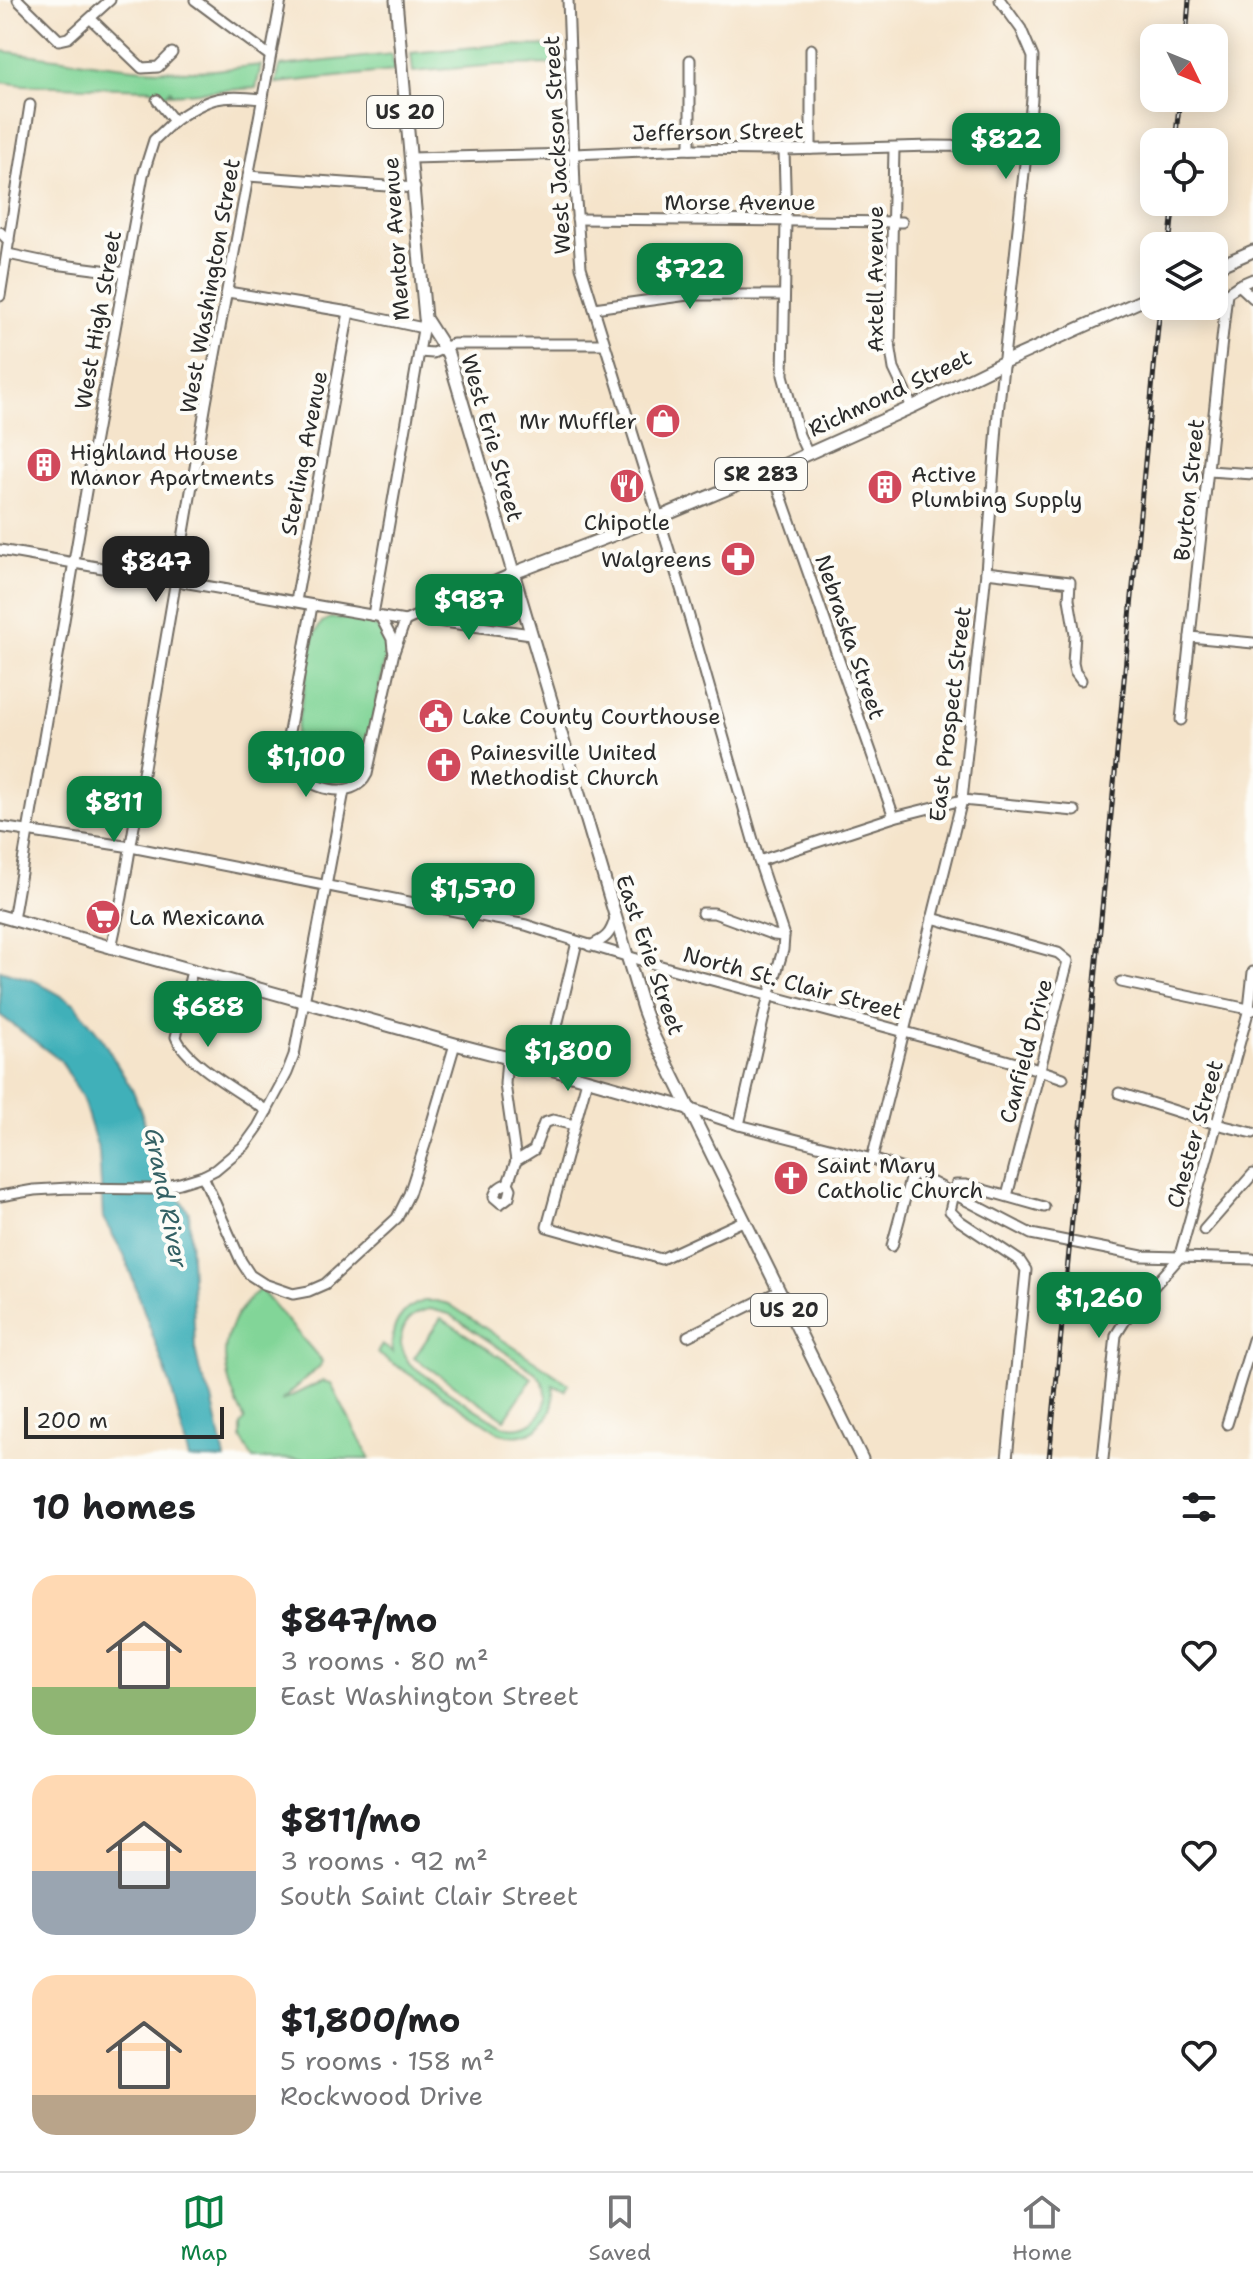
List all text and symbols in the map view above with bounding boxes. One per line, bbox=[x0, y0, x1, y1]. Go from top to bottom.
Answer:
north arrow bbox=[1140, 24, 1228, 112]
map controls bbox=[1140, 24, 1228, 320]
street label: West Jackson Street bbox=[537, 35, 577, 255]
road number: US 20 bbox=[367, 96, 443, 128]
pin: $822 bbox=[959, 113, 1053, 181]
street label: Jefferson Street bbox=[632, 116, 804, 148]
text: $822 bbox=[970, 121, 1042, 156]
button: locate bbox=[1140, 128, 1228, 216]
street label: West Washington Street bbox=[173, 156, 247, 416]
street label: Mentor Avenue bbox=[376, 156, 416, 322]
street label: Morse Avenue bbox=[664, 188, 816, 217]
street label: Axtell Avenue bbox=[861, 205, 890, 353]
street label: West High Street bbox=[68, 228, 128, 412]
button: layers bbox=[1140, 232, 1228, 320]
pin: $722 bbox=[643, 243, 737, 311]
text: $722 bbox=[655, 251, 725, 286]
street label: Richmond Street bbox=[804, 342, 976, 444]
street label: West Erie Street bbox=[454, 351, 530, 525]
street label: Sterling Avenue bbox=[274, 368, 334, 538]
shop icon: Mr Muffler bbox=[644, 402, 682, 440]
place label: Mr Muffler bbox=[519, 407, 637, 436]
street label: Burton Street bbox=[1167, 417, 1211, 563]
place label: Highland House Manor Apartments bbox=[70, 438, 275, 492]
building icon: Highland House Manor Apartments bbox=[25, 446, 63, 484]
road number: SR 283 bbox=[715, 458, 807, 490]
place label: Active Plumbing Supply bbox=[911, 460, 1082, 514]
restaurant icon: Chipotle bbox=[608, 467, 646, 505]
building icon: Active Plumbing Supply bbox=[866, 468, 904, 506]
place label: Chipotle bbox=[584, 508, 670, 537]
pin: $847 bbox=[109, 536, 203, 604]
pharmacy icon: Walgreens bbox=[719, 540, 757, 578]
text: $847 bbox=[120, 544, 192, 579]
place label: Walgreens bbox=[601, 545, 712, 574]
street label: Nebraska Street bbox=[808, 551, 892, 723]
pin: $987 bbox=[422, 574, 516, 642]
text: $987 bbox=[433, 582, 505, 617]
street label: East Prospect Street bbox=[922, 605, 978, 823]
public building icon: Lake County Courthouse bbox=[417, 697, 455, 735]
place label: Lake County Courthouse bbox=[462, 702, 721, 731]
pin: $1,100 bbox=[241, 731, 371, 799]
place label: Painesville United Methodist Church bbox=[470, 738, 659, 792]
text: $1,100 bbox=[266, 739, 346, 774]
church icon: Painesville United Methodist Church bbox=[425, 746, 463, 784]
pin: $811 bbox=[67, 776, 161, 844]
text: $811 bbox=[85, 784, 143, 819]
pin: $1,570 bbox=[408, 863, 538, 931]
text: $1,570 bbox=[430, 871, 516, 906]
street label: East Erie Street bbox=[609, 871, 691, 1039]
supermarket icon: La Mexicana bbox=[84, 898, 122, 936]
place label: La Mexicana bbox=[129, 903, 265, 932]
street label: North St. Clair Street bbox=[680, 940, 906, 1026]
street label: Canfield Drive bbox=[993, 975, 1059, 1127]
pin: $688 bbox=[161, 981, 255, 1049]
text: $688 bbox=[172, 989, 244, 1024]
pin: $1,800 bbox=[503, 1025, 633, 1093]
text: $1,800 bbox=[524, 1033, 612, 1068]
street label: Chester Street bbox=[1160, 1057, 1230, 1211]
water label: Grand River bbox=[137, 1125, 195, 1271]
place label: Saint Mary Catholic Church bbox=[817, 1151, 983, 1205]
church icon: Saint Mary Catholic Church bbox=[772, 1159, 810, 1197]
pin: $1,260 bbox=[1034, 1272, 1164, 1340]
text: $1,260 bbox=[1055, 1280, 1143, 1315]
road number: US 20 bbox=[751, 1294, 827, 1326]
scale bar bbox=[24, 1403, 224, 1439]
text: 200 m bbox=[36, 1406, 108, 1435]
text: 10 homes bbox=[32, 1484, 196, 1530]
icon: filters bbox=[1177, 1485, 1221, 1529]
text: $847/mo bbox=[280, 1597, 438, 1643]
icon: home bbox=[96, 1607, 192, 1703]
icon: heart bbox=[1177, 1633, 1221, 1677]
text: 3 rooms · 80 m² bbox=[280, 1643, 489, 1678]
text: East Washington Street bbox=[280, 1678, 579, 1713]
text: $811/mo bbox=[280, 1797, 421, 1843]
icon: home bbox=[96, 1807, 192, 1903]
icon: heart bbox=[1177, 1833, 1221, 1877]
text: 3 rooms · 92 m² bbox=[280, 1843, 488, 1878]
text: South Saint Clair Street bbox=[280, 1878, 578, 1913]
text: $1,800/mo bbox=[280, 1997, 461, 2043]
icon: home bbox=[96, 2007, 192, 2103]
icon: heart bbox=[1177, 2033, 1221, 2077]
text: 5 rooms · 158 m² bbox=[280, 2043, 495, 2078]
text: Rockwood Drive bbox=[280, 2078, 483, 2113]
tab: Map bbox=[180, 2190, 228, 2267]
tab: Saved bbox=[589, 2190, 651, 2267]
tab: Home bbox=[1012, 2190, 1073, 2267]

